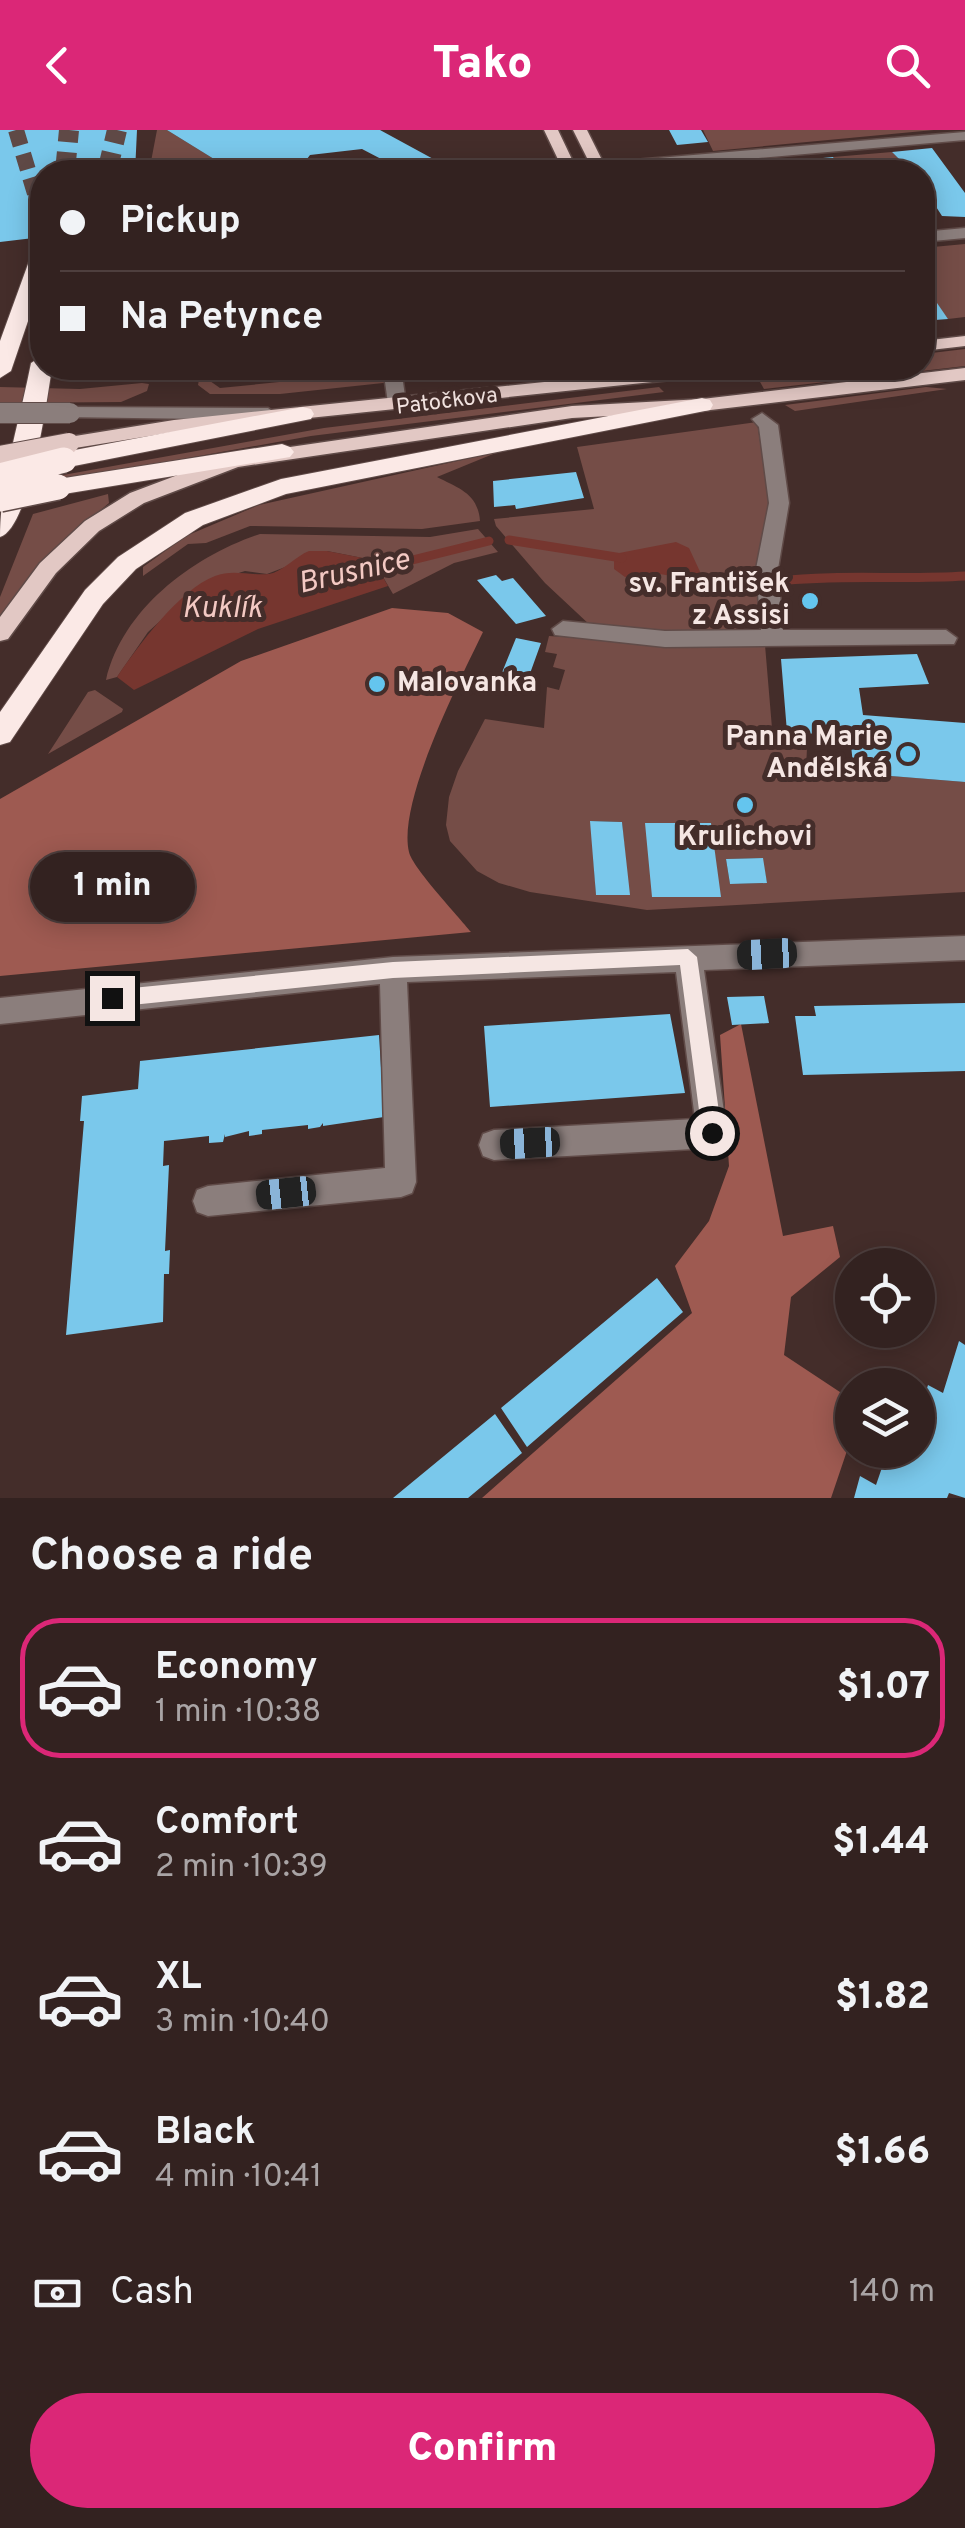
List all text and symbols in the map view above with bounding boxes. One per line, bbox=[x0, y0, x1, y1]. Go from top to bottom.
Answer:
text: Tako bbox=[432, 37, 533, 94]
icon: back bbox=[30, 38, 85, 93]
icon: search bbox=[880, 38, 935, 93]
text: Pickup bbox=[120, 198, 241, 247]
text: Na Petynce bbox=[120, 294, 323, 343]
street label: Patočkova bbox=[395, 382, 499, 422]
water label: Brusnice bbox=[295, 542, 414, 604]
place label: sv. František z Assisi bbox=[628, 567, 790, 635]
marker: sv. František z Assisi bbox=[799, 590, 821, 612]
water label: Kuklík bbox=[182, 591, 263, 628]
place label: Malovanka bbox=[397, 666, 537, 702]
marker: Malovanka bbox=[366, 673, 388, 695]
place label: Panna Marie Andělská bbox=[726, 720, 888, 788]
marker: Panna Marie Andělská bbox=[897, 743, 919, 765]
marker: Krulichovi bbox=[734, 794, 756, 816]
place label: Krulichovi bbox=[677, 820, 813, 856]
callout: 1 min bbox=[29, 853, 194, 923]
text: 1 min bbox=[73, 867, 152, 907]
car bbox=[736, 937, 798, 971]
route end bbox=[90, 976, 135, 1021]
route start bbox=[690, 1111, 735, 1156]
car bbox=[499, 1126, 561, 1160]
car bbox=[255, 1175, 317, 1211]
map controls bbox=[835, 1248, 935, 1468]
button: locate bbox=[835, 1248, 935, 1348]
button: layers bbox=[835, 1368, 935, 1468]
text: Choose a ride bbox=[30, 1529, 313, 1586]
icon: car bbox=[35, 1643, 125, 1733]
text: Economy bbox=[155, 1644, 317, 1693]
text: $1.07 bbox=[836, 1664, 930, 1713]
text: 1 min · 10:38 bbox=[155, 1693, 321, 1733]
icon: car bbox=[35, 1798, 125, 1888]
text: Comfort bbox=[155, 1799, 299, 1848]
text: $1.44 bbox=[832, 1819, 930, 1868]
text: 2 min · 10:39 bbox=[155, 1848, 328, 1888]
icon: car bbox=[35, 1953, 125, 2043]
text: XL bbox=[155, 1954, 202, 2003]
text: $1.82 bbox=[835, 1974, 930, 2023]
text: 3 min · 10:40 bbox=[155, 2003, 330, 2043]
icon: car bbox=[35, 2108, 125, 2198]
text: Black bbox=[155, 2109, 255, 2158]
text: $1.66 bbox=[834, 2129, 930, 2178]
text: 4 min · 10:41 bbox=[155, 2158, 322, 2198]
icon: cash bbox=[30, 2266, 85, 2321]
text: Cash bbox=[110, 2269, 194, 2318]
text: 140 m bbox=[849, 2273, 935, 2313]
button: Confirm bbox=[30, 2393, 935, 2508]

